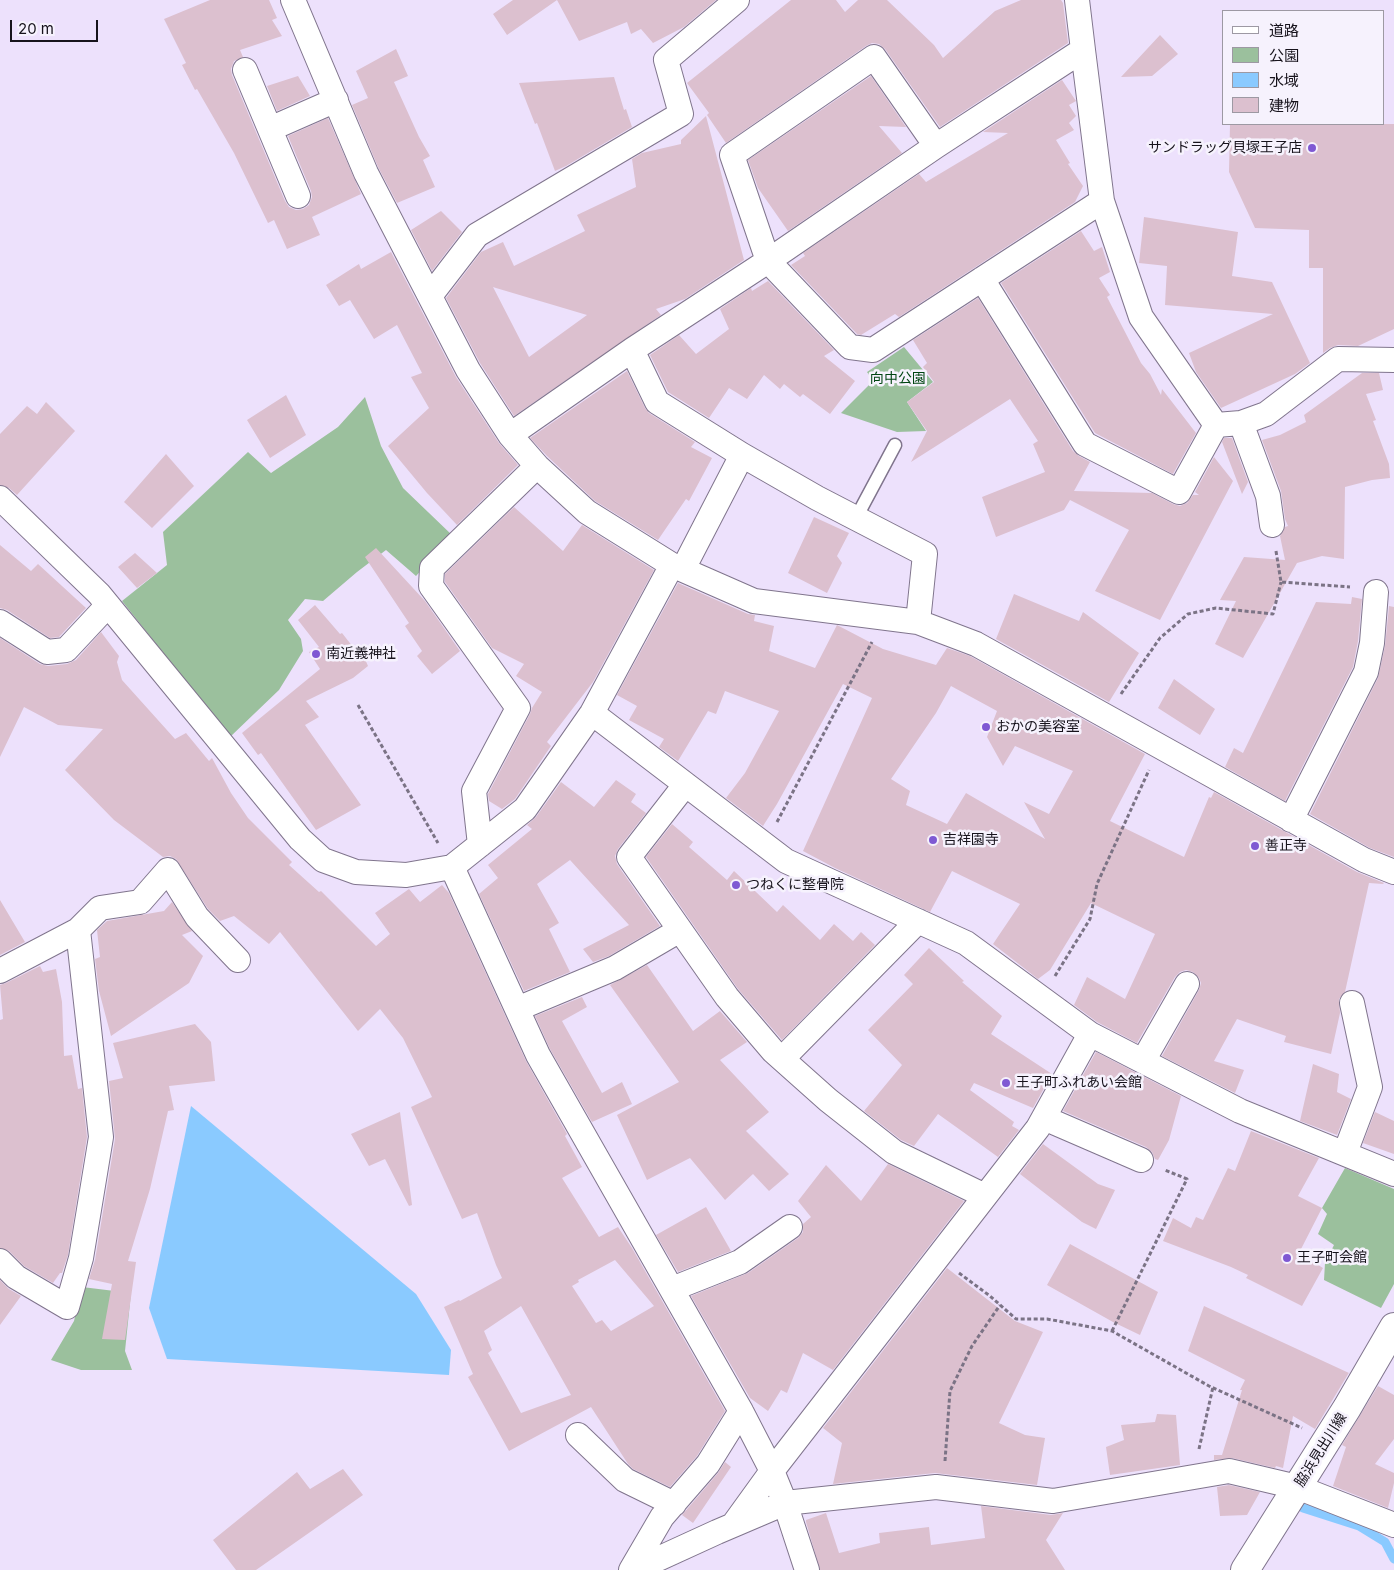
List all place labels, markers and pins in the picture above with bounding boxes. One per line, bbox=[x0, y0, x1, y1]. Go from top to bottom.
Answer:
place label: サンドラッグ貝塚王子店 bbox=[1148, 140, 1302, 156]
marker: サンドラッグ貝塚王子店 bbox=[1306, 142, 1318, 154]
place label: 南近義神社 bbox=[326, 646, 396, 662]
marker: 南近義神社 bbox=[310, 648, 322, 660]
place label: おかの美容室 bbox=[996, 719, 1080, 735]
marker: おかの美容室 bbox=[980, 721, 992, 733]
place label: 吉祥園寺 bbox=[943, 832, 999, 848]
marker: 吉祥園寺 bbox=[927, 834, 939, 846]
place label: 善正寺 bbox=[1265, 838, 1307, 854]
marker: 善正寺 bbox=[1249, 840, 1261, 852]
place label: つねくに整骨院 bbox=[746, 877, 844, 893]
marker: つねくに整骨院 bbox=[730, 879, 742, 891]
place label: 王子町ふれあい会館 bbox=[1016, 1075, 1142, 1091]
marker: 王子町ふれあい会館 bbox=[1000, 1077, 1012, 1089]
place label: 王子町会館 bbox=[1297, 1250, 1367, 1266]
marker: 王子町会館 bbox=[1281, 1252, 1293, 1264]

